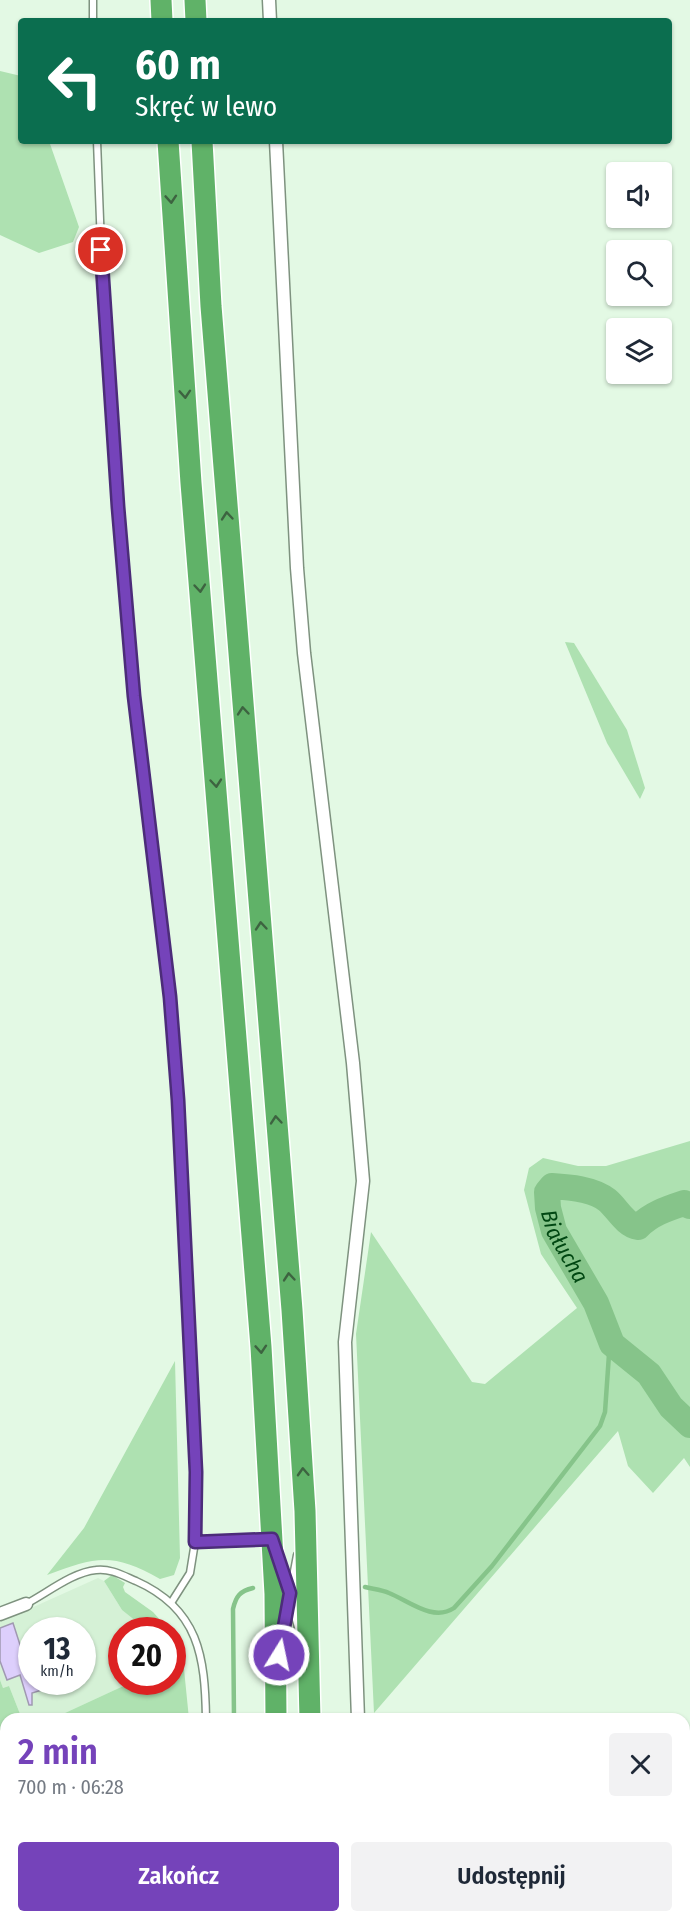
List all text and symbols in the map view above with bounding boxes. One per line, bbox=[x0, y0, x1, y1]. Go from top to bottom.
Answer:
text: 60 m bbox=[135, 40, 221, 90]
icon: left bbox=[36, 42, 114, 120]
text: Skręć w lewo bbox=[135, 91, 277, 123]
map controls bbox=[606, 162, 672, 384]
button: sound bbox=[606, 162, 672, 228]
one-way arrow bbox=[165, 195, 178, 204]
pin bbox=[75, 224, 126, 275]
icon: arrive bbox=[84, 233, 117, 266]
button: search bbox=[606, 240, 672, 306]
button: layers bbox=[606, 318, 672, 384]
one-way arrow bbox=[178, 389, 191, 398]
one-way arrow bbox=[221, 512, 234, 521]
one-way arrow bbox=[193, 584, 206, 593]
one-way arrow bbox=[237, 706, 250, 715]
one-way arrow bbox=[209, 778, 222, 787]
one-way arrow bbox=[254, 922, 267, 931]
one-way arrow bbox=[270, 1116, 283, 1125]
water label: Białucha bbox=[535, 1207, 594, 1288]
one-way arrow bbox=[283, 1273, 296, 1282]
one-way arrow bbox=[255, 1344, 268, 1353]
one-way arrow bbox=[296, 1467, 309, 1476]
speed limit sign: 20 bbox=[108, 1617, 186, 1695]
position arrow bbox=[247, 1623, 311, 1687]
text: 13 bbox=[44, 1631, 70, 1667]
text: km/h bbox=[40, 1662, 74, 1680]
text: 2 min bbox=[18, 1730, 98, 1774]
button: close bbox=[609, 1733, 672, 1796]
text: 700 m · 06:28 bbox=[18, 1775, 124, 1799]
button: Zakończ bbox=[18, 1842, 339, 1911]
button: Udostępnij bbox=[351, 1842, 672, 1911]

